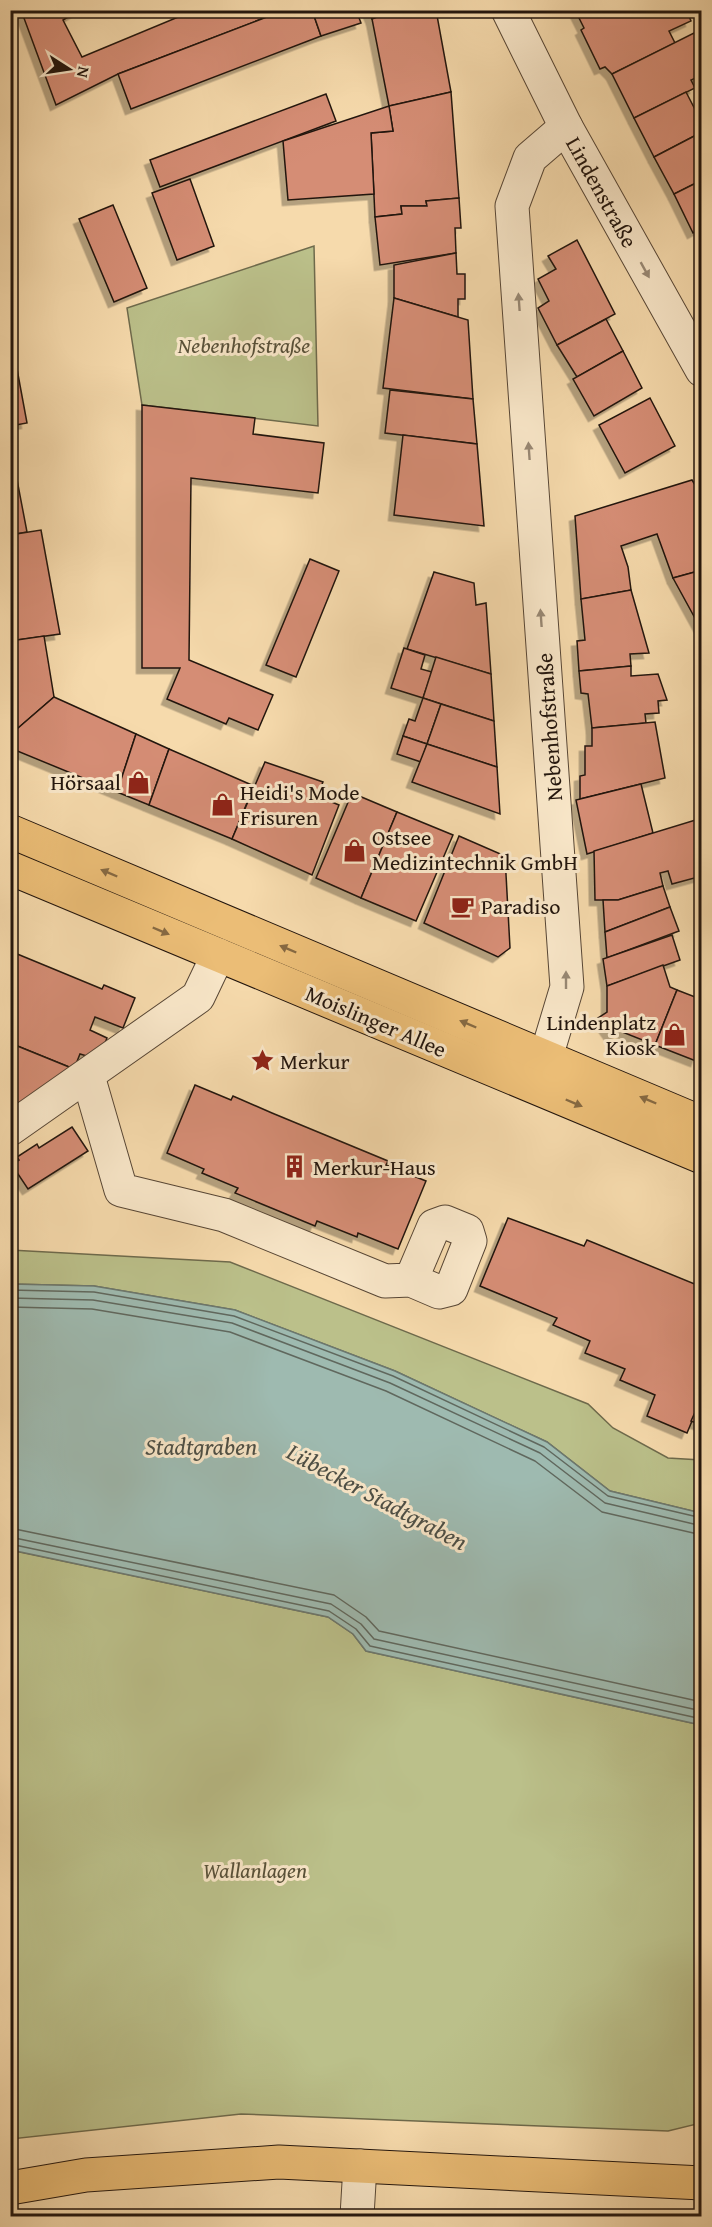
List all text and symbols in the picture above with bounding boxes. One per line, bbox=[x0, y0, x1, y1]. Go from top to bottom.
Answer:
north arrow bbox=[39, 39, 99, 99]
text: N bbox=[71, 64, 97, 80]
street label: Lindenstraße bbox=[558, 131, 646, 253]
one-way arrow bbox=[640, 262, 650, 279]
one-way arrow bbox=[514, 293, 523, 312]
park label: Nebenhofstraße bbox=[177, 329, 310, 361]
one-way arrow bbox=[524, 442, 534, 461]
one-way arrow bbox=[536, 609, 546, 628]
street label: Nebenhofstraße bbox=[528, 652, 570, 802]
place label: Hörsaal bbox=[50, 766, 121, 798]
shop icon: Hörsaal bbox=[126, 769, 152, 795]
place label: Heidi's Mode Frisuren bbox=[240, 776, 360, 833]
shop icon: Heidi's Mode Frisuren bbox=[209, 792, 235, 818]
place label: Ostsee Medizintechnik GmbH bbox=[372, 821, 578, 878]
shop icon: Ostsee Medizintechnik GmbH bbox=[341, 837, 367, 863]
one-way arrow bbox=[100, 868, 117, 877]
place label: Paradiso bbox=[481, 890, 560, 922]
cafe icon: Paradiso bbox=[450, 893, 476, 919]
one-way arrow bbox=[153, 926, 171, 936]
one-way arrow bbox=[279, 944, 297, 954]
one-way arrow bbox=[561, 971, 571, 990]
street label: Moislinger Allee bbox=[301, 977, 451, 1065]
place label: Lindenplatz Kiosk bbox=[546, 1006, 657, 1063]
one-way arrow bbox=[459, 1019, 477, 1028]
shop icon: Lindenplatz Kiosk bbox=[661, 1022, 687, 1048]
place label: Merkur bbox=[280, 1045, 350, 1077]
place icon: Merkur bbox=[249, 1048, 275, 1074]
one-way arrow bbox=[638, 1095, 656, 1105]
one-way arrow bbox=[565, 1098, 583, 1108]
place label: Merkur-Haus bbox=[313, 1151, 436, 1183]
building icon: Merkur-Haus bbox=[282, 1154, 308, 1180]
water label: Stadtgraben bbox=[145, 1429, 257, 1464]
water label: Lübecker Stadtgraben bbox=[280, 1434, 474, 1559]
park label: Wallanlagen bbox=[203, 1854, 307, 1886]

